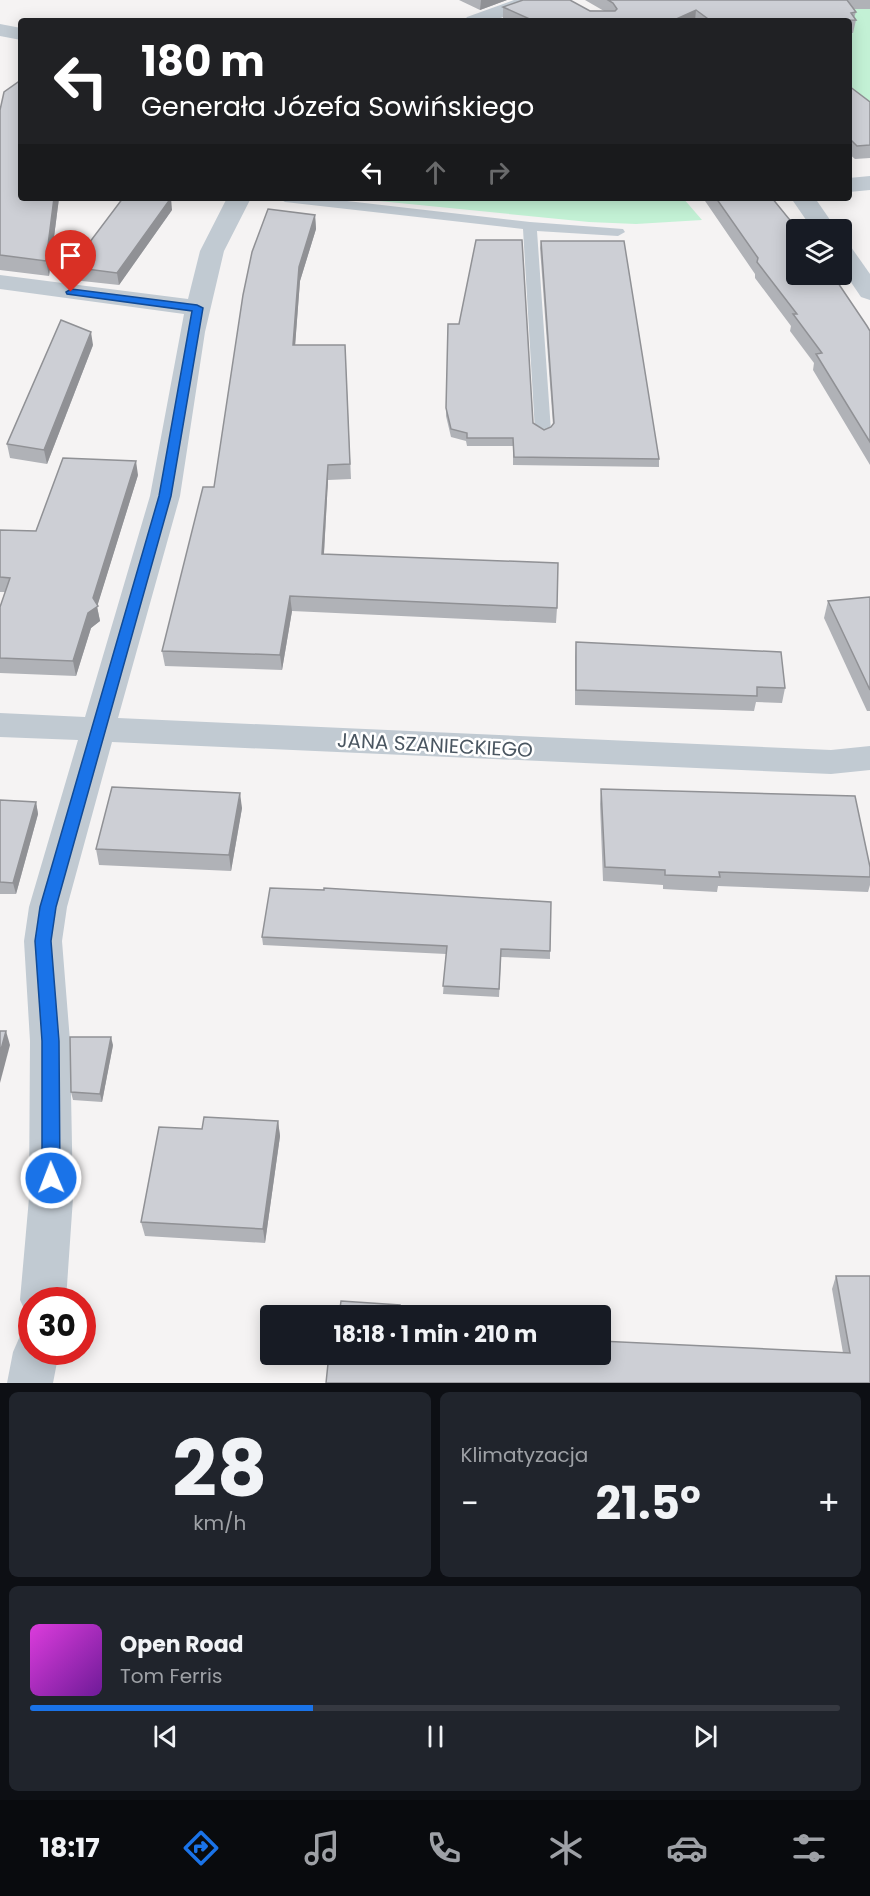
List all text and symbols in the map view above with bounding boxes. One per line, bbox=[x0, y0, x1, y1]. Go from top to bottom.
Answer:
text: 180 m bbox=[141, 32, 265, 91]
icon: left bbox=[42, 42, 120, 120]
text: Generała Józefa Sowińskiego bbox=[141, 88, 534, 125]
icon: left bbox=[356, 156, 389, 189]
icon: ahead bbox=[419, 156, 452, 189]
icon: right bbox=[482, 156, 515, 189]
map controls bbox=[786, 219, 852, 285]
button: layers bbox=[786, 219, 852, 285]
pin bbox=[45, 230, 96, 292]
icon: arrive bbox=[54, 239, 87, 272]
street label: JANA SZANIECKIEGO bbox=[336, 726, 534, 764]
position arrow bbox=[19, 1146, 83, 1210]
speed limit sign: 30 bbox=[18, 1287, 96, 1365]
text: 18:18 · 1 min · 210 m bbox=[334, 1319, 537, 1350]
text: 28 bbox=[172, 1414, 267, 1523]
text: Klimatyzacja bbox=[461, 1441, 588, 1469]
text: 21.5° bbox=[595, 1472, 701, 1535]
text: − bbox=[461, 1480, 479, 1527]
text: + bbox=[817, 1480, 840, 1527]
text: km/h bbox=[193, 1509, 246, 1537]
text: Open Road bbox=[120, 1629, 244, 1660]
text: Tom Ferris bbox=[120, 1662, 222, 1690]
icon: previous bbox=[149, 1720, 182, 1753]
icon: pause bbox=[419, 1720, 452, 1753]
icon: next bbox=[689, 1720, 722, 1753]
icon: directions bbox=[180, 1827, 222, 1869]
icon: music bbox=[301, 1827, 343, 1869]
icon: phone bbox=[423, 1827, 465, 1869]
icon: climate bbox=[545, 1827, 587, 1869]
icon: car bbox=[666, 1827, 708, 1869]
icon: filters bbox=[788, 1827, 830, 1869]
text: 18:17 bbox=[40, 1829, 100, 1866]

